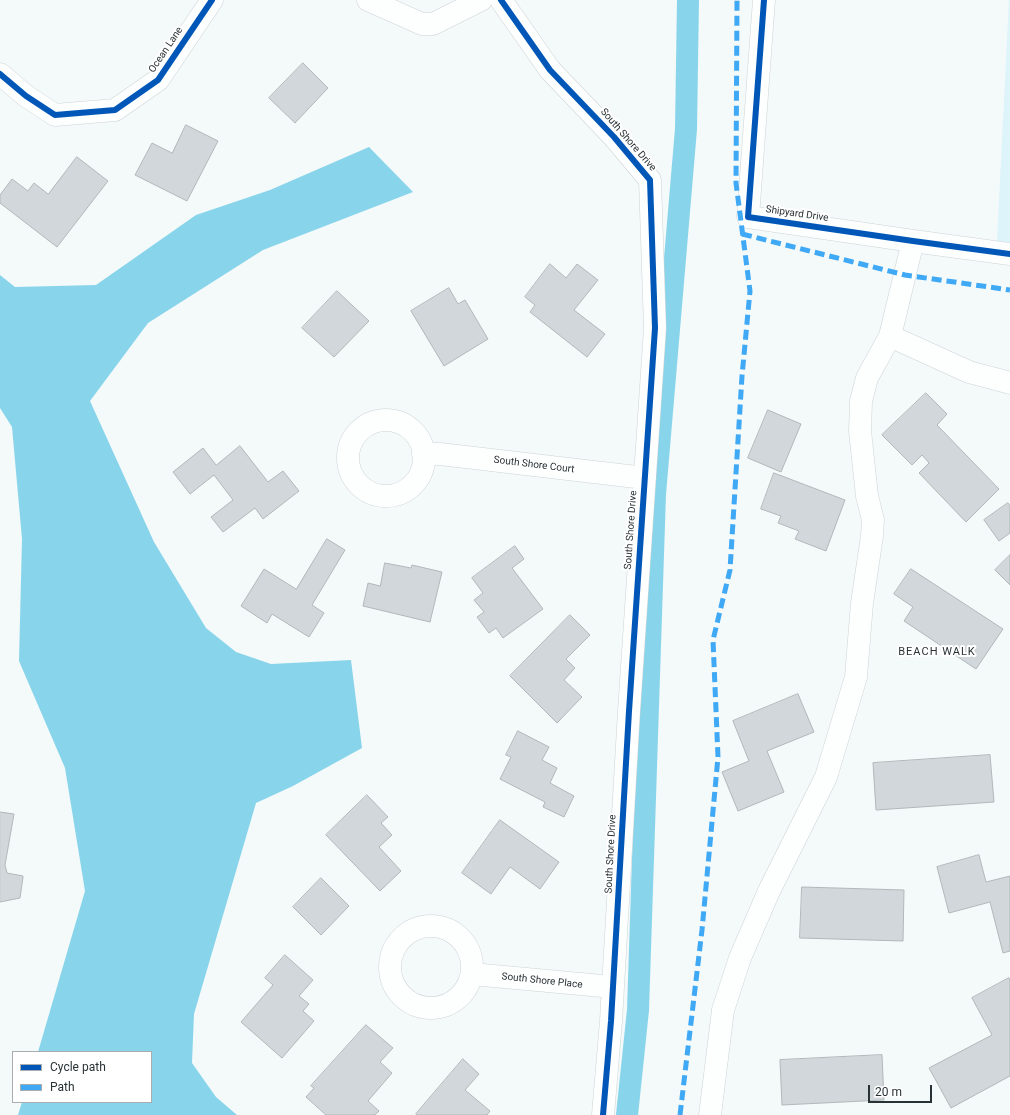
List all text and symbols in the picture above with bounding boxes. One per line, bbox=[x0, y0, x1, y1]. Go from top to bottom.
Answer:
street label: Ocean Lane bbox=[146, 25, 186, 75]
street label: South Shore Drive bbox=[598, 106, 658, 174]
street label: Shipyard Drive bbox=[765, 204, 829, 224]
street label: South Shore Court bbox=[493, 454, 575, 476]
street label: South Shore Drive bbox=[622, 490, 640, 570]
district label: BEACH WALK bbox=[898, 645, 976, 659]
street label: South Shore Drive bbox=[603, 814, 619, 894]
street label: South Shore Place bbox=[501, 971, 583, 991]
legend bbox=[12, 1051, 152, 1103]
text: Cycle path bbox=[50, 1060, 106, 1074]
scale bar bbox=[870, 1077, 934, 1103]
text: Path bbox=[50, 1080, 75, 1094]
text: 20 m bbox=[875, 1085, 902, 1099]

